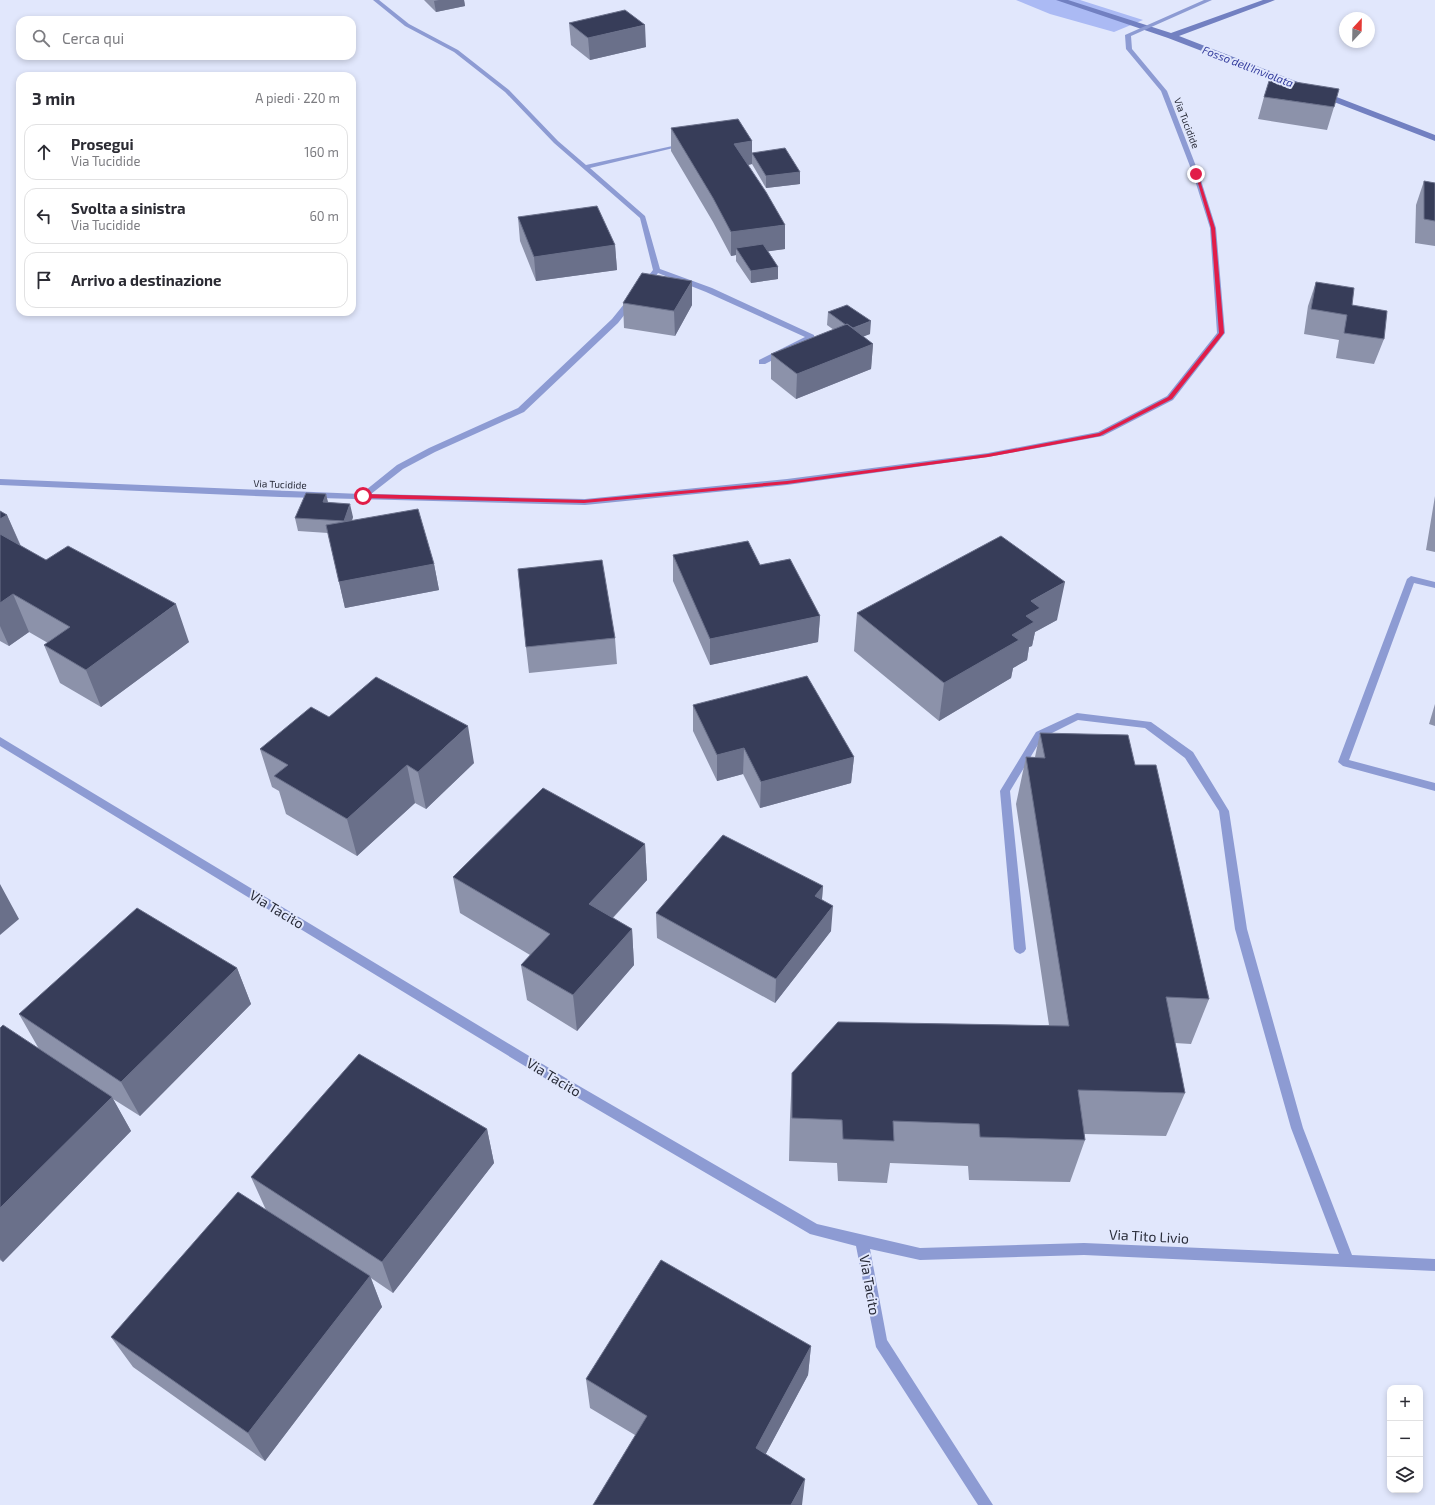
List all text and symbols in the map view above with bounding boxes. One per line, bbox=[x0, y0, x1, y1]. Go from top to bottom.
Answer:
north arrow bbox=[1339, 12, 1375, 48]
search box bbox=[16, 16, 356, 60]
icon: search bbox=[30, 27, 52, 49]
text: Cerca qui bbox=[62, 29, 124, 47]
water label: Fosso dell'Inviolata bbox=[1201, 43, 1295, 89]
text: 3 min bbox=[32, 88, 75, 108]
text: A piedi · 220 m bbox=[255, 90, 340, 106]
street label: Via Tucidide bbox=[1172, 96, 1202, 150]
text: Prosegui bbox=[71, 135, 134, 153]
icon: ahead bbox=[33, 141, 55, 163]
text: 160 m bbox=[304, 144, 339, 160]
text: Via Tucidide bbox=[71, 153, 140, 169]
route end bbox=[1187, 165, 1205, 183]
text: Svolta a sinistra bbox=[71, 199, 186, 217]
icon: left bbox=[33, 205, 55, 227]
text: 60 m bbox=[309, 208, 339, 224]
text: Via Tucidide bbox=[71, 217, 140, 233]
icon: arrive bbox=[33, 269, 55, 291]
text: Arrivo a destinazione bbox=[71, 271, 222, 289]
street label: Via Tucidide bbox=[253, 477, 307, 491]
route start bbox=[354, 487, 372, 505]
street label: Via Tacito bbox=[247, 886, 307, 932]
street label: Via Tacito bbox=[524, 1054, 584, 1100]
street label: Via Tito Livio bbox=[1109, 1225, 1189, 1247]
street label: Via Tacito bbox=[856, 1254, 884, 1316]
map controls bbox=[1387, 1385, 1423, 1493]
button: + bbox=[1387, 1385, 1423, 1421]
button: − bbox=[1387, 1421, 1423, 1457]
button: layers bbox=[1387, 1457, 1423, 1493]

